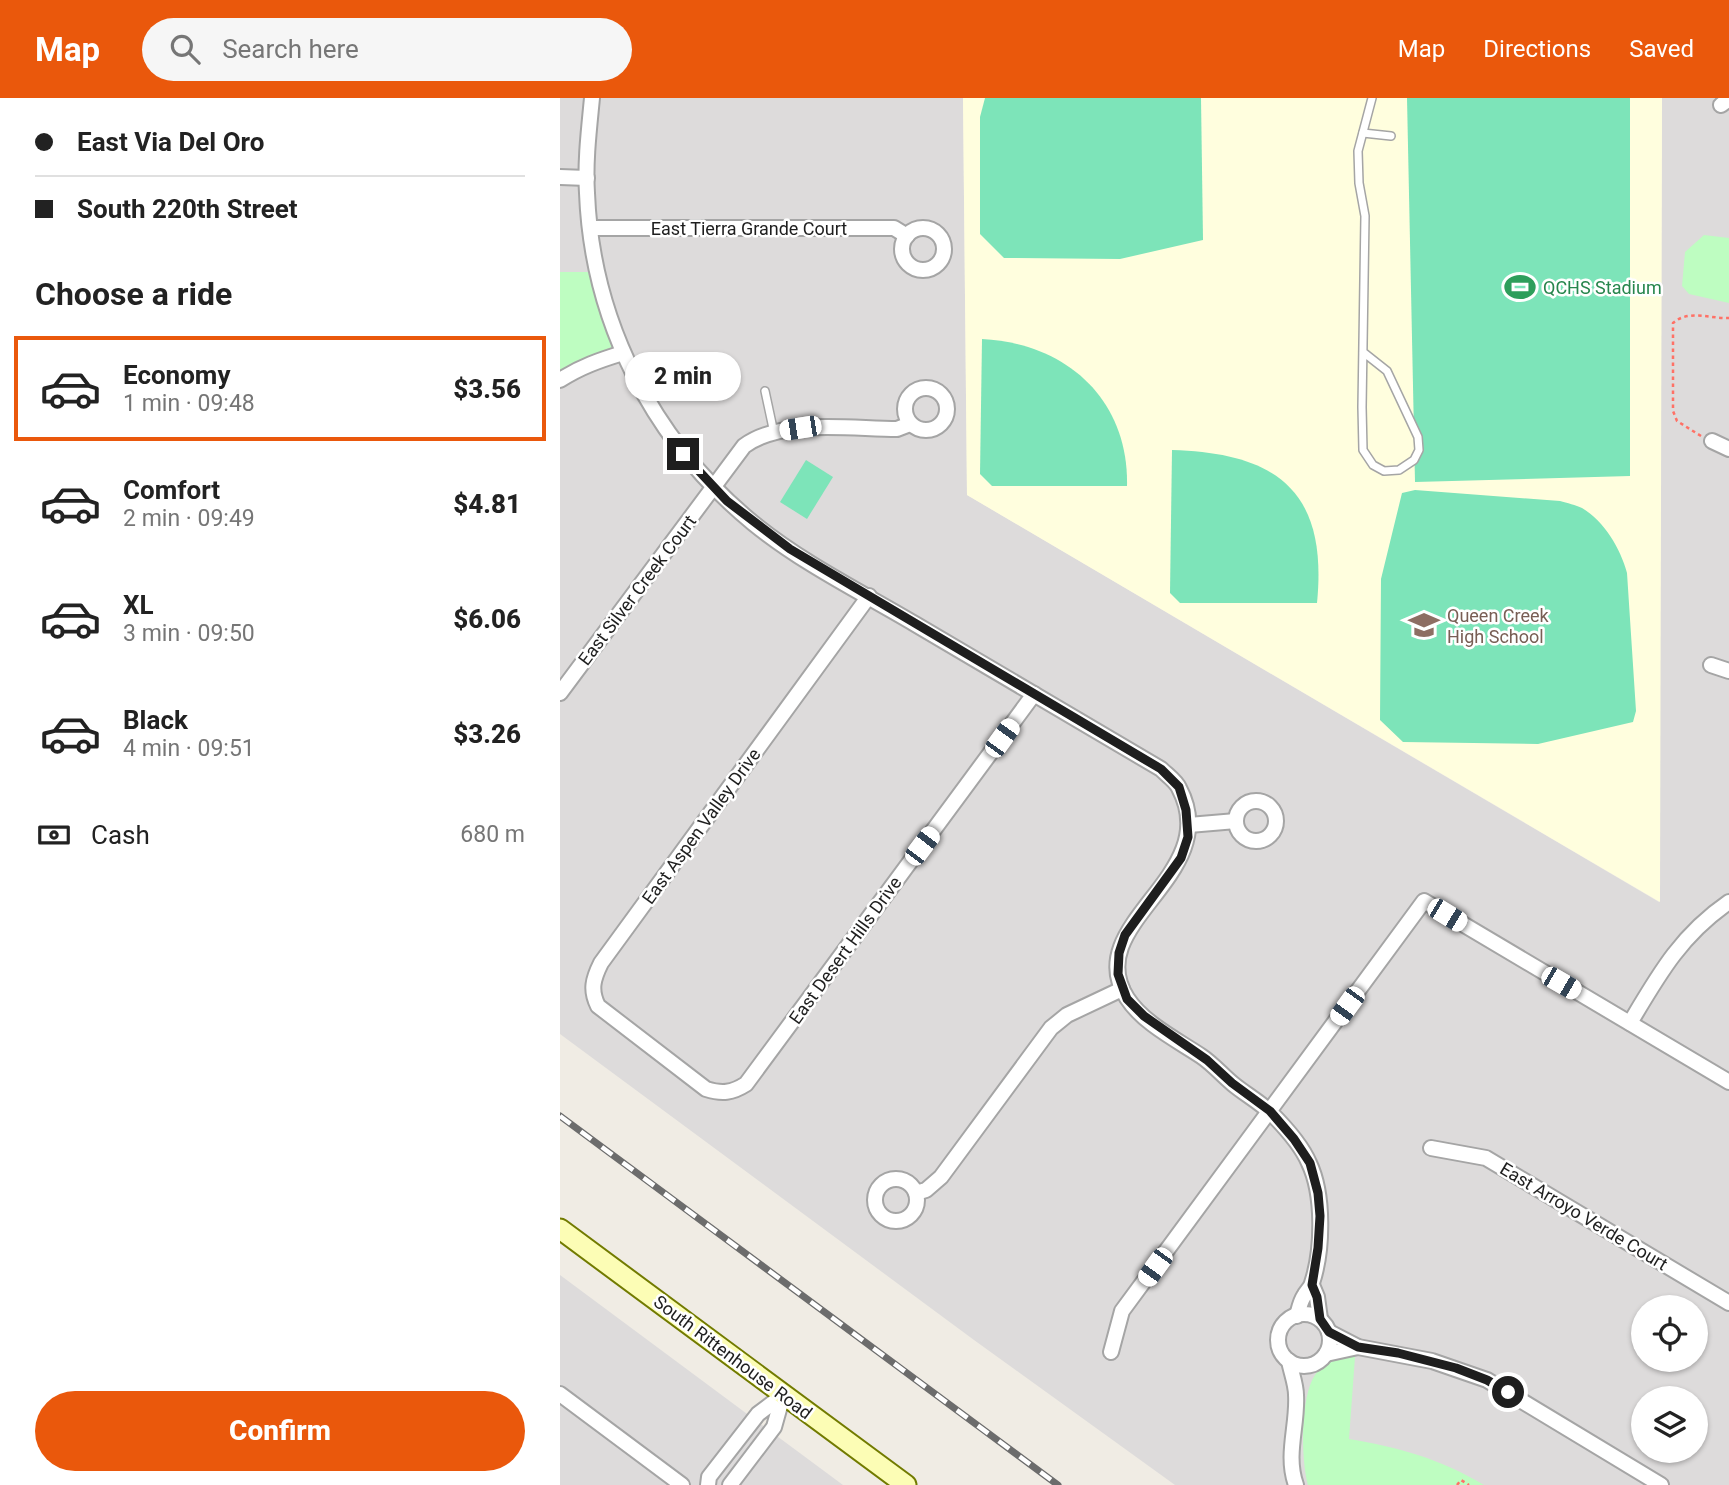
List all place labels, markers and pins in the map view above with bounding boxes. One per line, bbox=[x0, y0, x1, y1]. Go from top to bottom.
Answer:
sports icon: QCHS Stadium bbox=[1503, 270, 1537, 304]
place label: QCHS Stadium bbox=[1543, 277, 1662, 298]
place label: Queen Creek High School bbox=[1447, 605, 1550, 647]
school or university icon: Queen Creek High School bbox=[1407, 608, 1441, 642]

